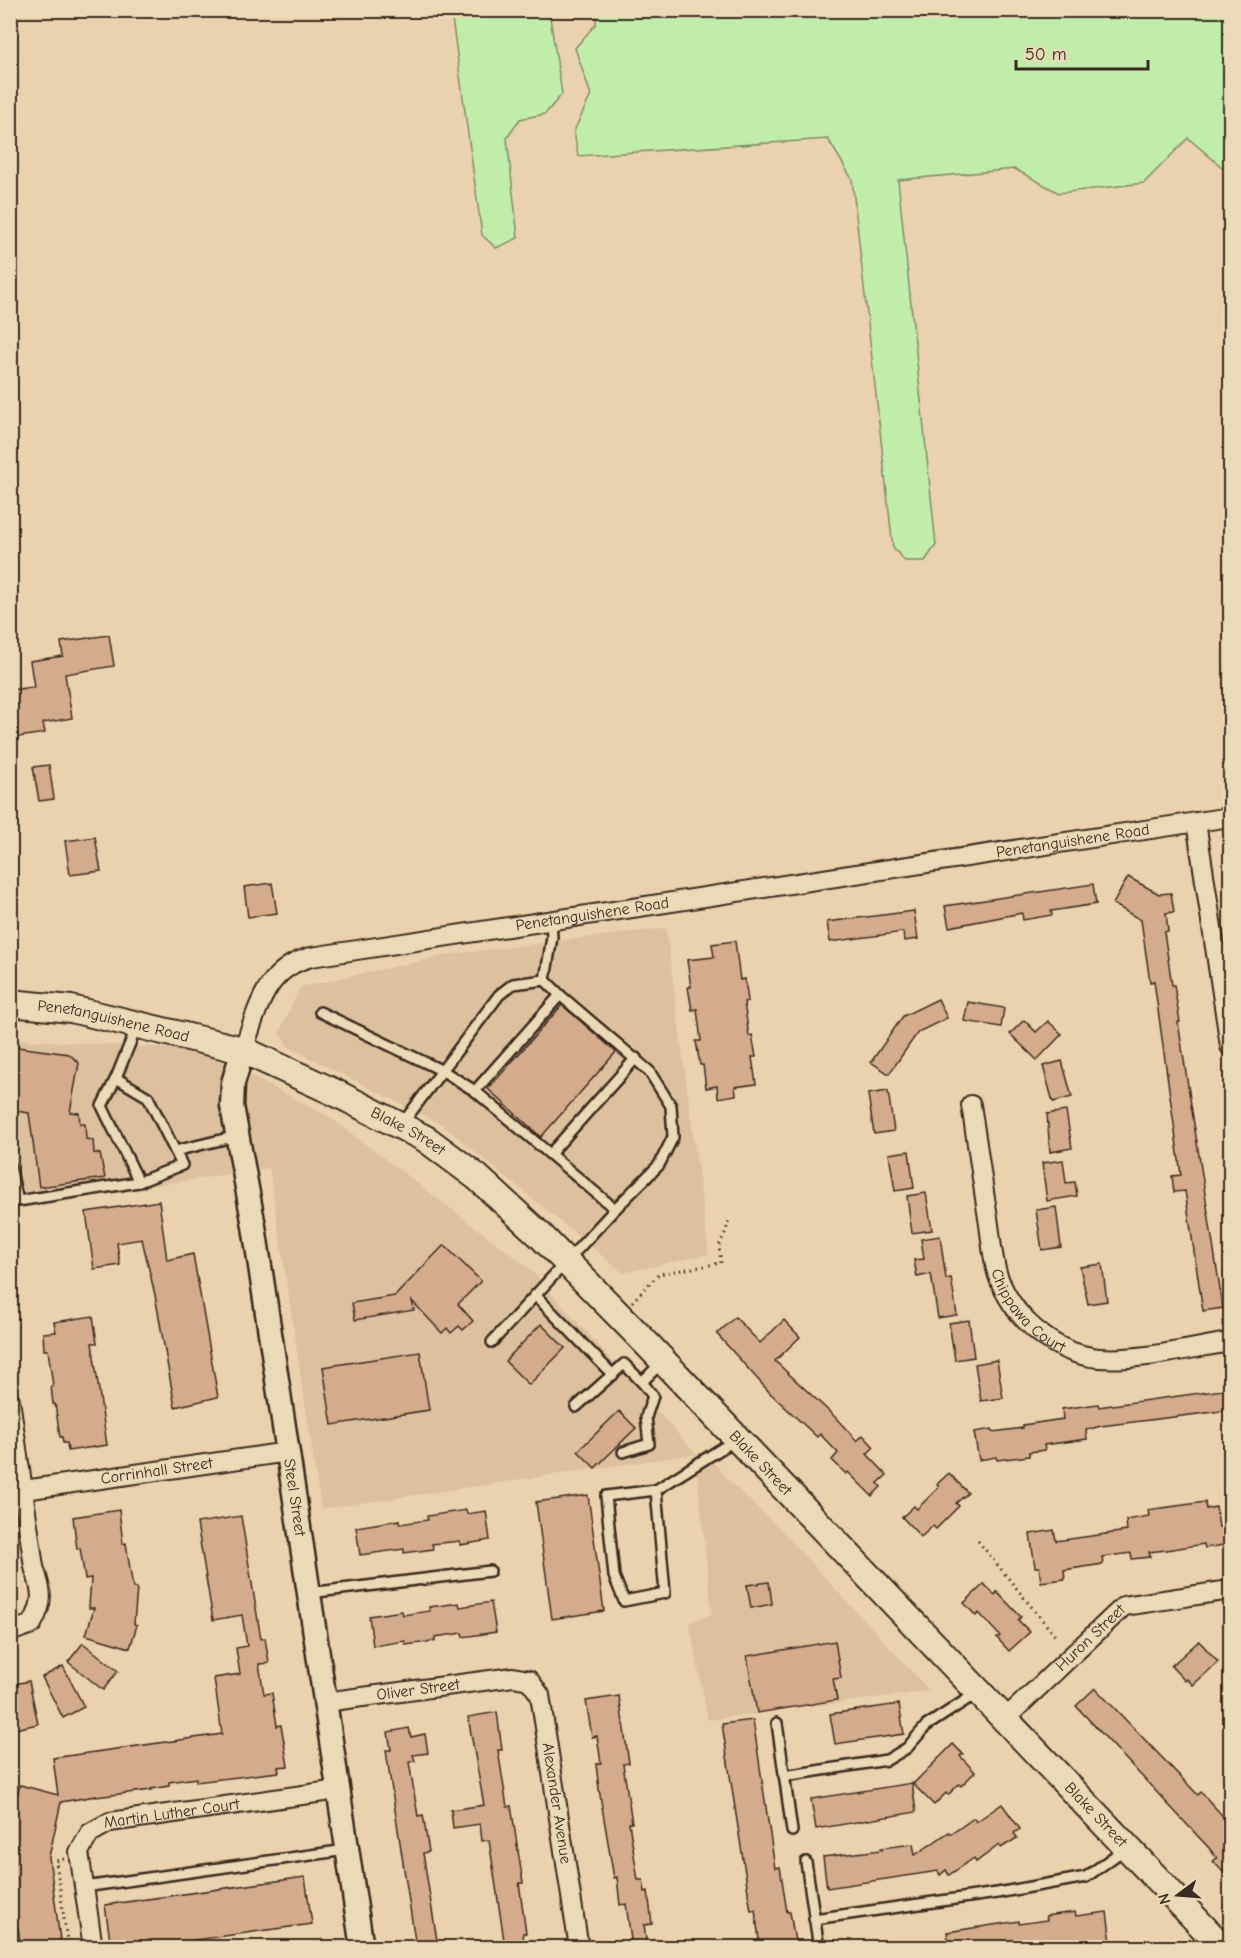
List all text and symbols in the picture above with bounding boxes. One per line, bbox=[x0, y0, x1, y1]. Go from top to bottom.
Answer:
scale bar bbox=[1016, 33, 1148, 71]
text: 50 m bbox=[1025, 44, 1067, 65]
street label: Penetanguishene Road bbox=[995, 820, 1151, 862]
street label: Penetanguishene Road bbox=[514, 894, 670, 935]
street label: Penetanguishene Road bbox=[37, 997, 191, 1046]
street label: Blake Street bbox=[368, 1103, 449, 1159]
street label: Chippawa Court bbox=[987, 1267, 1069, 1357]
street label: Blake Street bbox=[725, 1427, 796, 1499]
street label: Corrinhall Street bbox=[99, 1454, 214, 1488]
street label: Steel Street bbox=[280, 1458, 309, 1538]
street label: Huron Street bbox=[1052, 1600, 1129, 1675]
street label: Oliver Street bbox=[376, 1675, 461, 1704]
street label: Alexander Avenue bbox=[538, 1741, 575, 1865]
street label: Blake Street bbox=[1061, 1779, 1131, 1851]
street label: Martin Luther Court bbox=[103, 1795, 241, 1832]
north arrow bbox=[1148, 1865, 1208, 1925]
text: N bbox=[1154, 1891, 1175, 1906]

